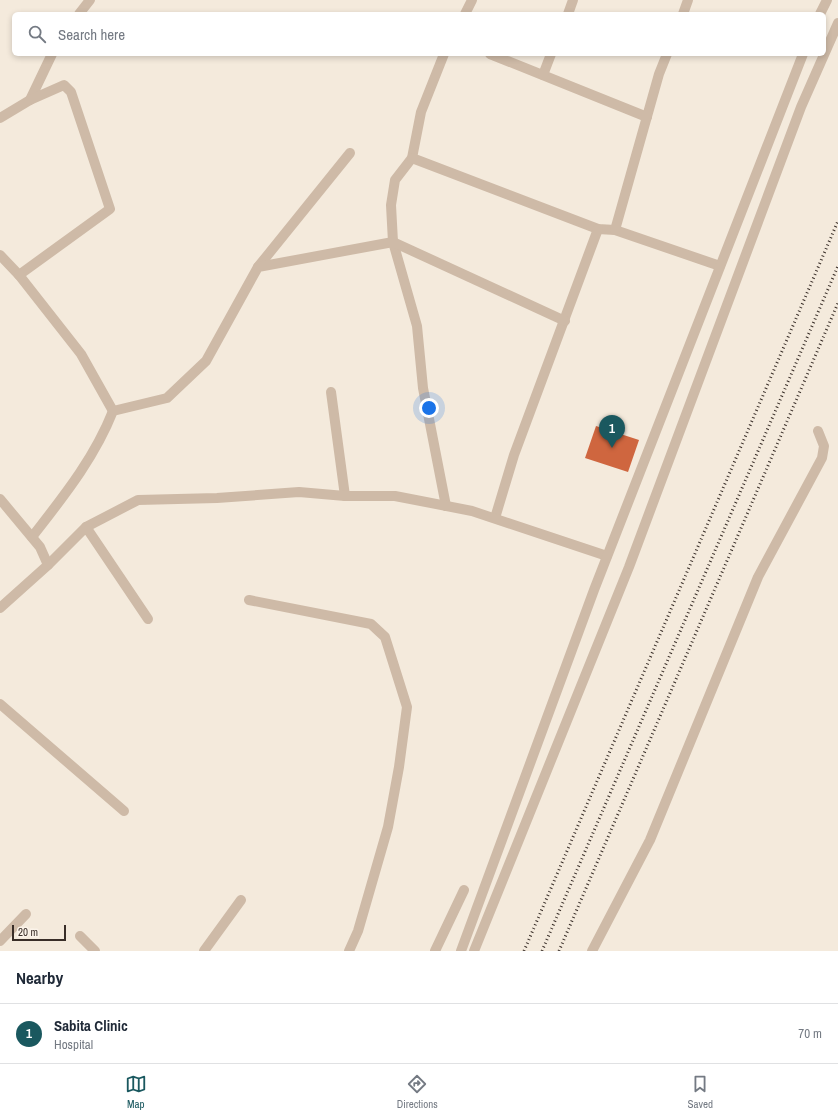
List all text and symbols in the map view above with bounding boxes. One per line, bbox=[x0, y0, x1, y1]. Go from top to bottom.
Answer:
search box bbox=[12, 12, 826, 56]
icon: search bbox=[26, 23, 48, 45]
text: Search here bbox=[58, 24, 125, 45]
your location bbox=[419, 398, 439, 418]
pin: 1 bbox=[599, 415, 625, 448]
scale bar bbox=[12, 923, 66, 942]
text: 20 m bbox=[18, 925, 38, 939]
text: Nearby bbox=[16, 966, 63, 989]
text: Sabita Clinic bbox=[54, 1015, 128, 1036]
text: 1 bbox=[26, 1025, 32, 1042]
text: 70 m bbox=[798, 1025, 822, 1042]
text: Hospital bbox=[54, 1036, 93, 1053]
tab: Map bbox=[125, 1073, 147, 1111]
tab: Directions bbox=[397, 1073, 438, 1111]
tab: Saved bbox=[688, 1073, 713, 1111]

